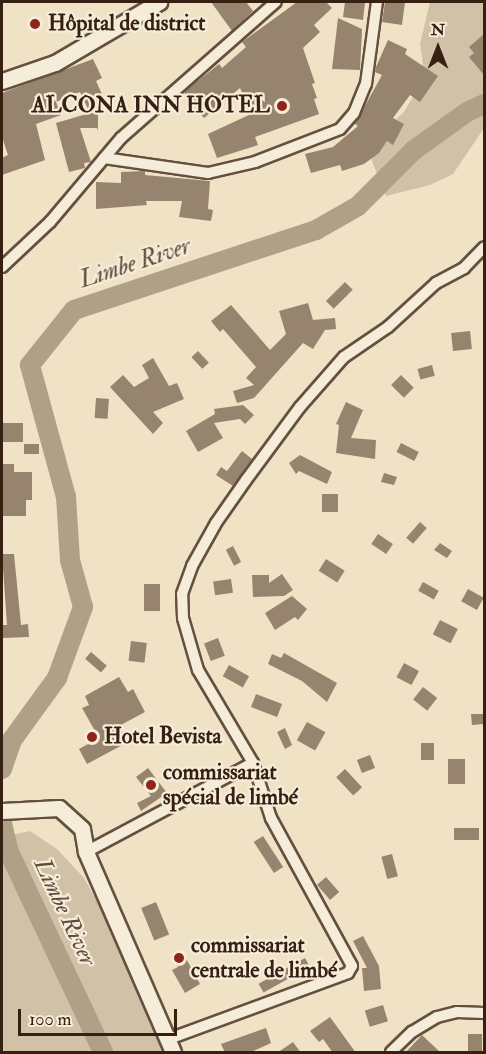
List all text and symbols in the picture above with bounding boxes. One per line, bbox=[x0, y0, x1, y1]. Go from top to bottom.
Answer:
place label: Hôpital de district bbox=[48, 11, 205, 37]
marker: Hôpital de district bbox=[26, 15, 44, 33]
north arrow bbox=[408, 18, 468, 78]
text: N bbox=[431, 20, 445, 40]
place label: ALCONA INN HOTEL bbox=[32, 93, 270, 119]
marker: ALCONA INN HOTEL bbox=[275, 99, 289, 113]
water label: Limbe River bbox=[76, 231, 194, 295]
place label: Hotel Bevista bbox=[104, 724, 222, 750]
marker: Hotel Bevista bbox=[85, 730, 99, 744]
place label: commissariat spécial de limbé bbox=[163, 759, 298, 810]
marker: commissariat spécial de limbé bbox=[144, 778, 158, 792]
water label: Limbe River bbox=[28, 854, 102, 970]
place label: commissariat centrale de limbé bbox=[191, 932, 337, 984]
marker: commissariat centrale de limbé bbox=[172, 951, 186, 965]
scale bar bbox=[21, 997, 180, 1035]
text: 100 m bbox=[29, 1008, 72, 1031]

